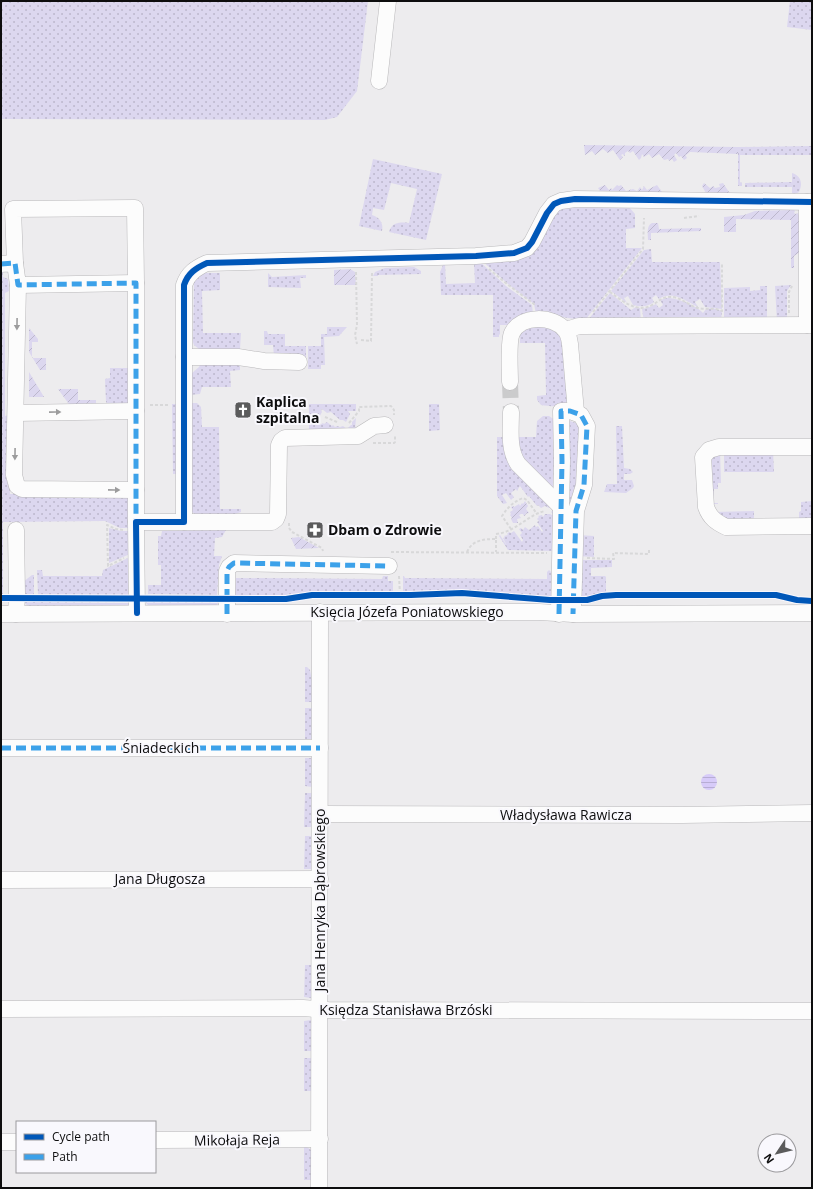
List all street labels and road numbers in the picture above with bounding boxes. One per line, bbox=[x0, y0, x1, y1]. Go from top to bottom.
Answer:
street label: Księcia Józefa Poniatowskiego bbox=[310, 602, 504, 621]
street label: Śniadeckich bbox=[123, 738, 199, 757]
street label: Władysława Rawicza bbox=[500, 805, 632, 824]
street label: Jana Henryka Dąbrowskiego bbox=[310, 809, 329, 993]
street label: Jana Długosza bbox=[113, 869, 205, 888]
street label: Księdza Stanisława Brzóski bbox=[319, 1000, 493, 1019]
street label: Mikołaja Reja bbox=[194, 1129, 280, 1150]

